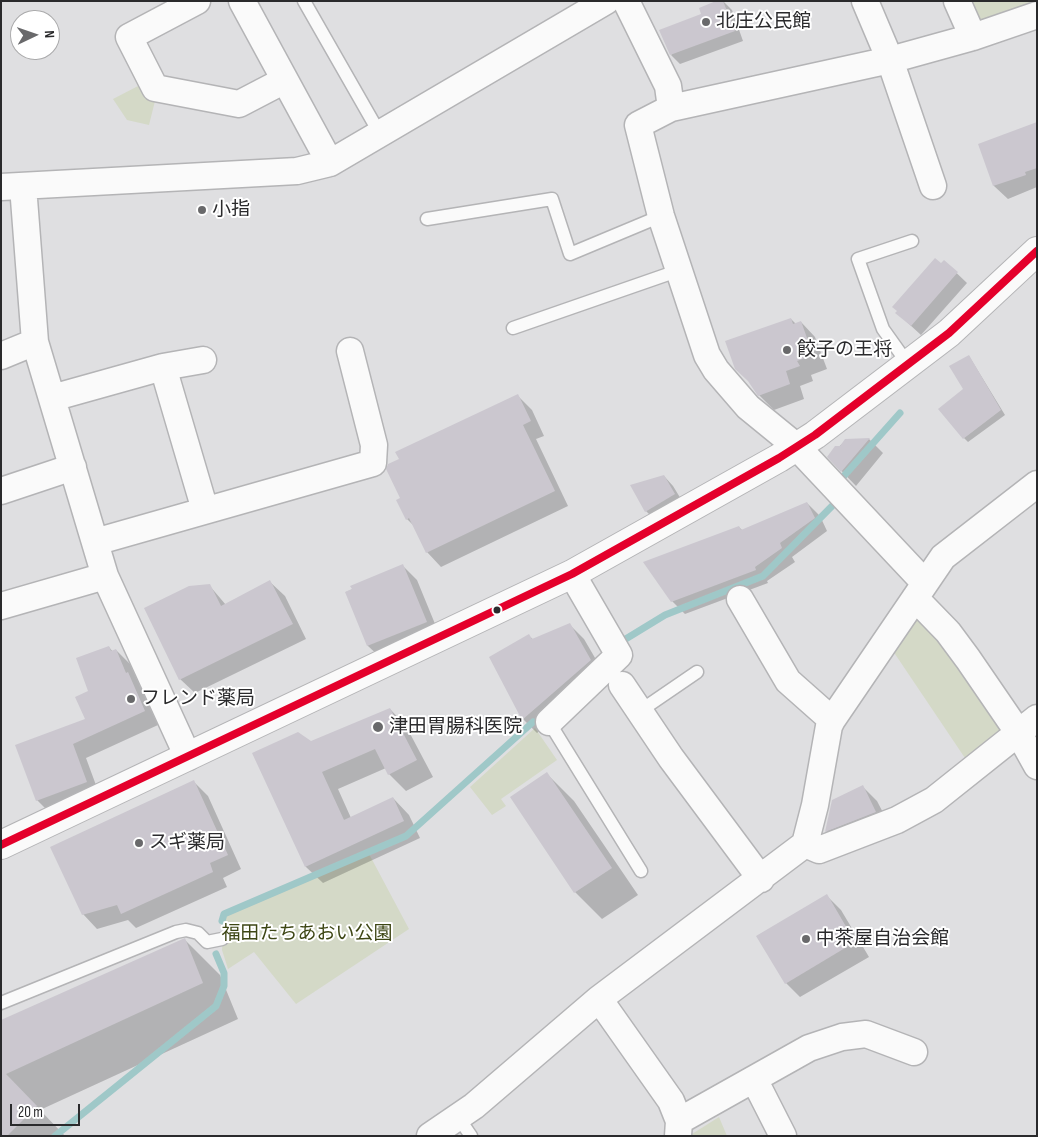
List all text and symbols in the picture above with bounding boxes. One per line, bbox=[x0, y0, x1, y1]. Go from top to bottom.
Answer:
north arrow bbox=[10, 10, 60, 60]
place label: 北庄公民館 bbox=[716, 11, 811, 33]
marker: 北庄公民館 bbox=[700, 16, 712, 28]
text: N bbox=[41, 30, 58, 38]
place label: 小指 bbox=[212, 199, 250, 221]
marker: 小指 bbox=[196, 204, 208, 216]
place label: 餃子の王将 bbox=[797, 339, 892, 361]
marker: 餃子の王将 bbox=[781, 344, 793, 356]
unlabelled marker bbox=[492, 605, 502, 615]
place label: フレンド薬局 bbox=[141, 688, 255, 710]
marker: フレンド薬局 bbox=[125, 693, 137, 705]
place label: 津田胃腸科医院 bbox=[389, 716, 522, 738]
marker: 津田胃腸科医院 bbox=[371, 720, 385, 734]
place label: スギ薬局 bbox=[149, 832, 225, 854]
marker: スギ薬局 bbox=[133, 837, 145, 849]
park label: 福田たちあおい公園 bbox=[222, 923, 392, 945]
place label: 中茶屋自治会館 bbox=[816, 928, 949, 950]
marker: 中茶屋自治会館 bbox=[800, 933, 812, 945]
scale bar bbox=[12, 1094, 82, 1126]
text: 20 m bbox=[18, 1103, 43, 1122]

